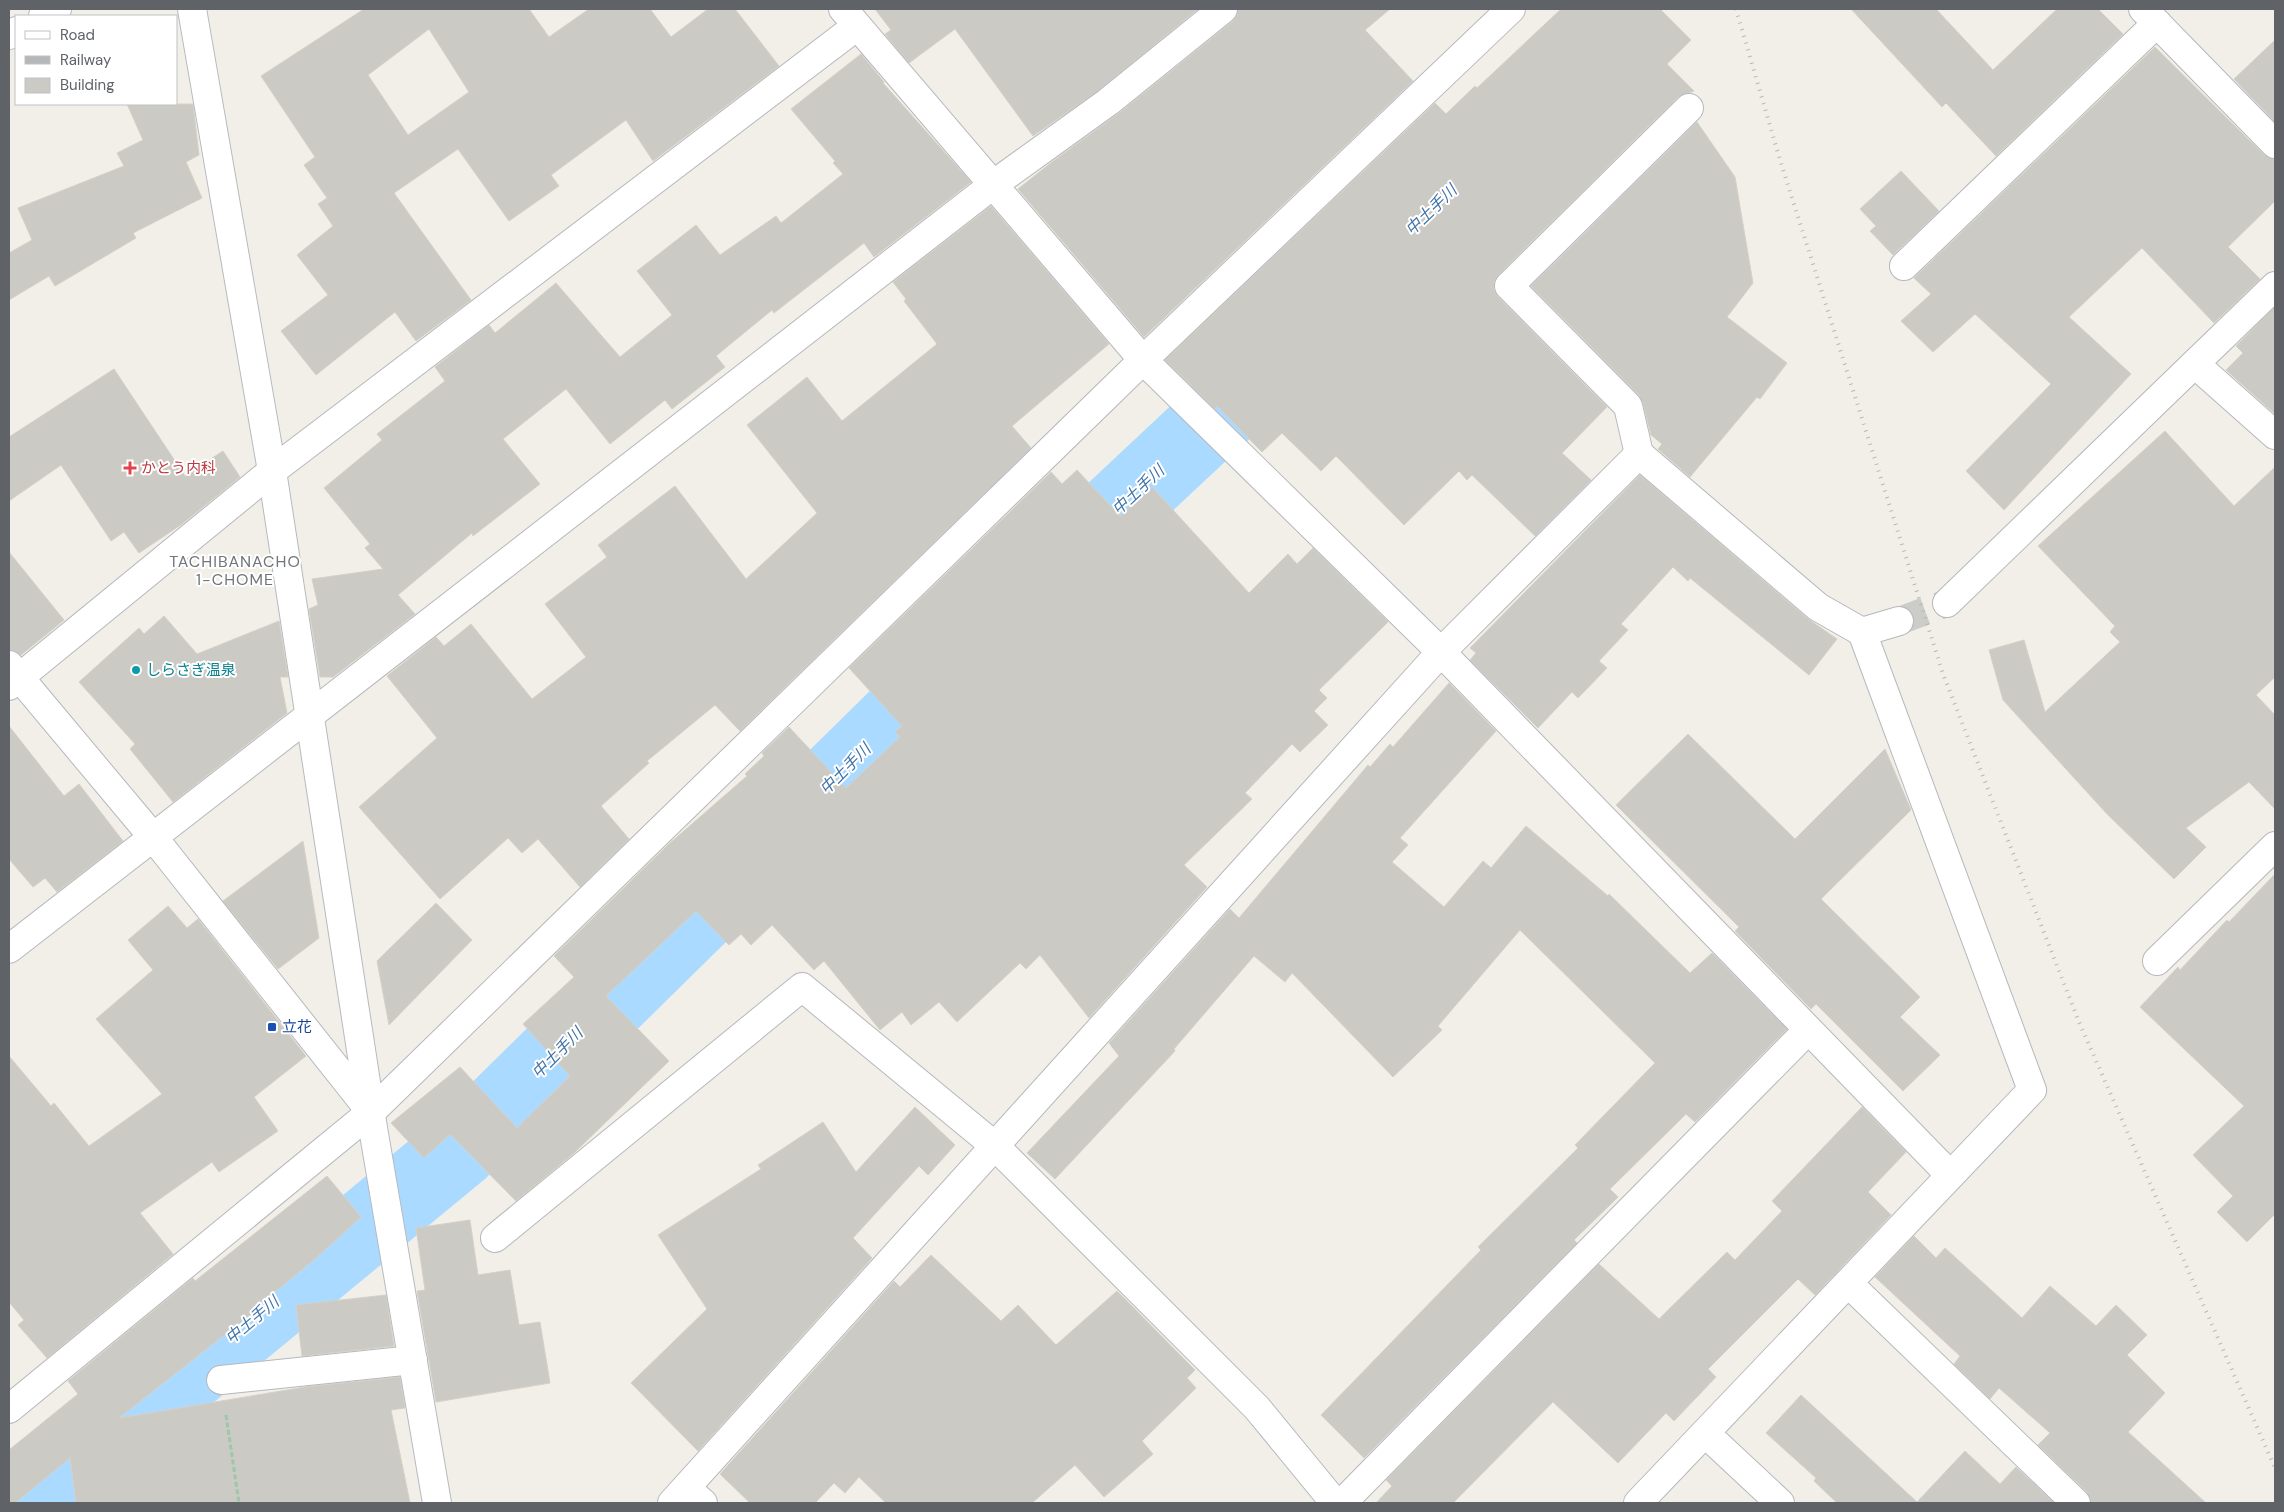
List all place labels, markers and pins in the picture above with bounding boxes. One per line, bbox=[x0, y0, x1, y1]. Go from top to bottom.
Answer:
place label: かとう内科 bbox=[141, 458, 216, 478]
marker: かとう内科 bbox=[123, 461, 137, 475]
place label: しらさぎ温泉 bbox=[146, 660, 236, 680]
marker: しらさぎ温泉 bbox=[130, 664, 142, 676]
place label: 立花 bbox=[282, 1017, 312, 1037]
marker: 立花 bbox=[266, 1021, 278, 1033]

